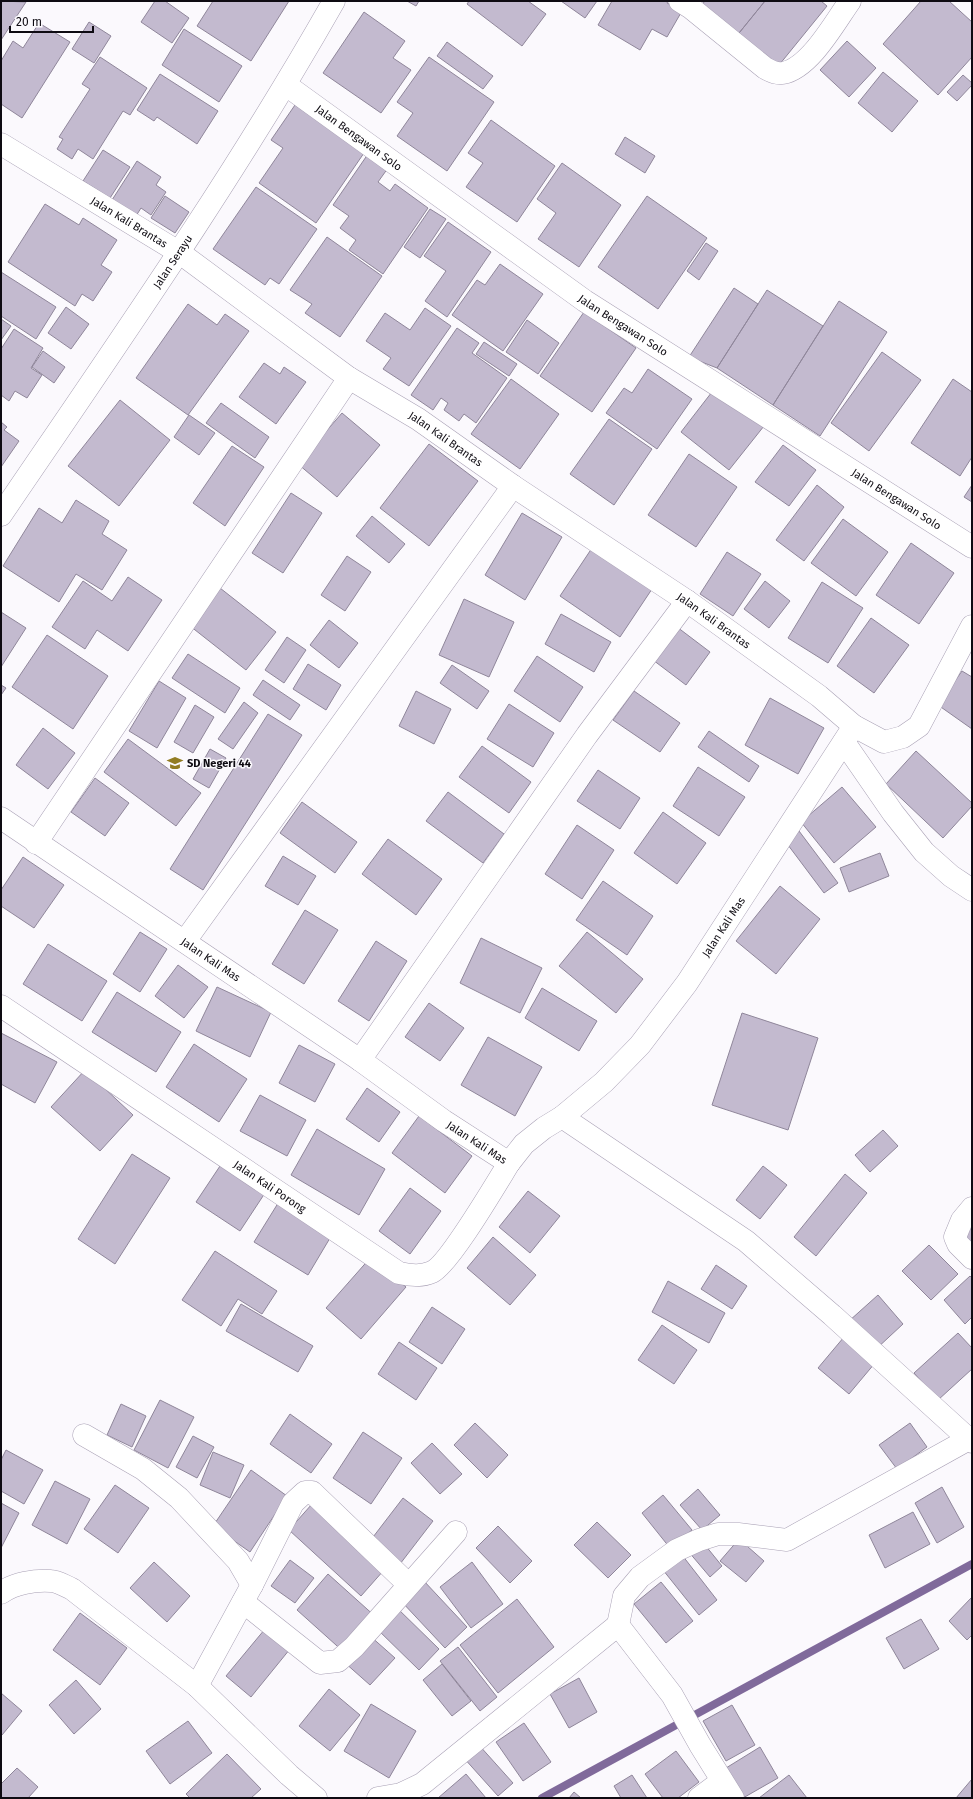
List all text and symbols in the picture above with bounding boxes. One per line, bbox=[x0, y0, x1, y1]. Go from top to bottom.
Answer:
scale bar bbox=[10, 8, 93, 34]
text: 20 m bbox=[16, 15, 42, 29]
street label: Jalan Bengawan Solo bbox=[313, 103, 404, 174]
street label: Jalan Kali Brantas bbox=[88, 194, 169, 251]
street label: Jalan Serayu bbox=[151, 233, 195, 291]
street label: Jalan Bengawan Solo bbox=[576, 292, 670, 359]
street label: Jalan Kali Brantas bbox=[406, 409, 485, 469]
street label: Jalan Bengawan Solo bbox=[849, 466, 943, 533]
street label: Jalan Kali Brantas bbox=[674, 590, 753, 652]
school or university icon: SD Negeri 44 bbox=[166, 754, 184, 772]
place label: SD Negeri 44 bbox=[187, 757, 251, 770]
street label: Jalan Kali Mas bbox=[700, 895, 748, 960]
street label: Jalan Kali Mas bbox=[178, 935, 243, 984]
street label: Jalan Kali Mas bbox=[444, 1119, 509, 1167]
street label: Jalan Kali Porong bbox=[231, 1158, 309, 1216]

